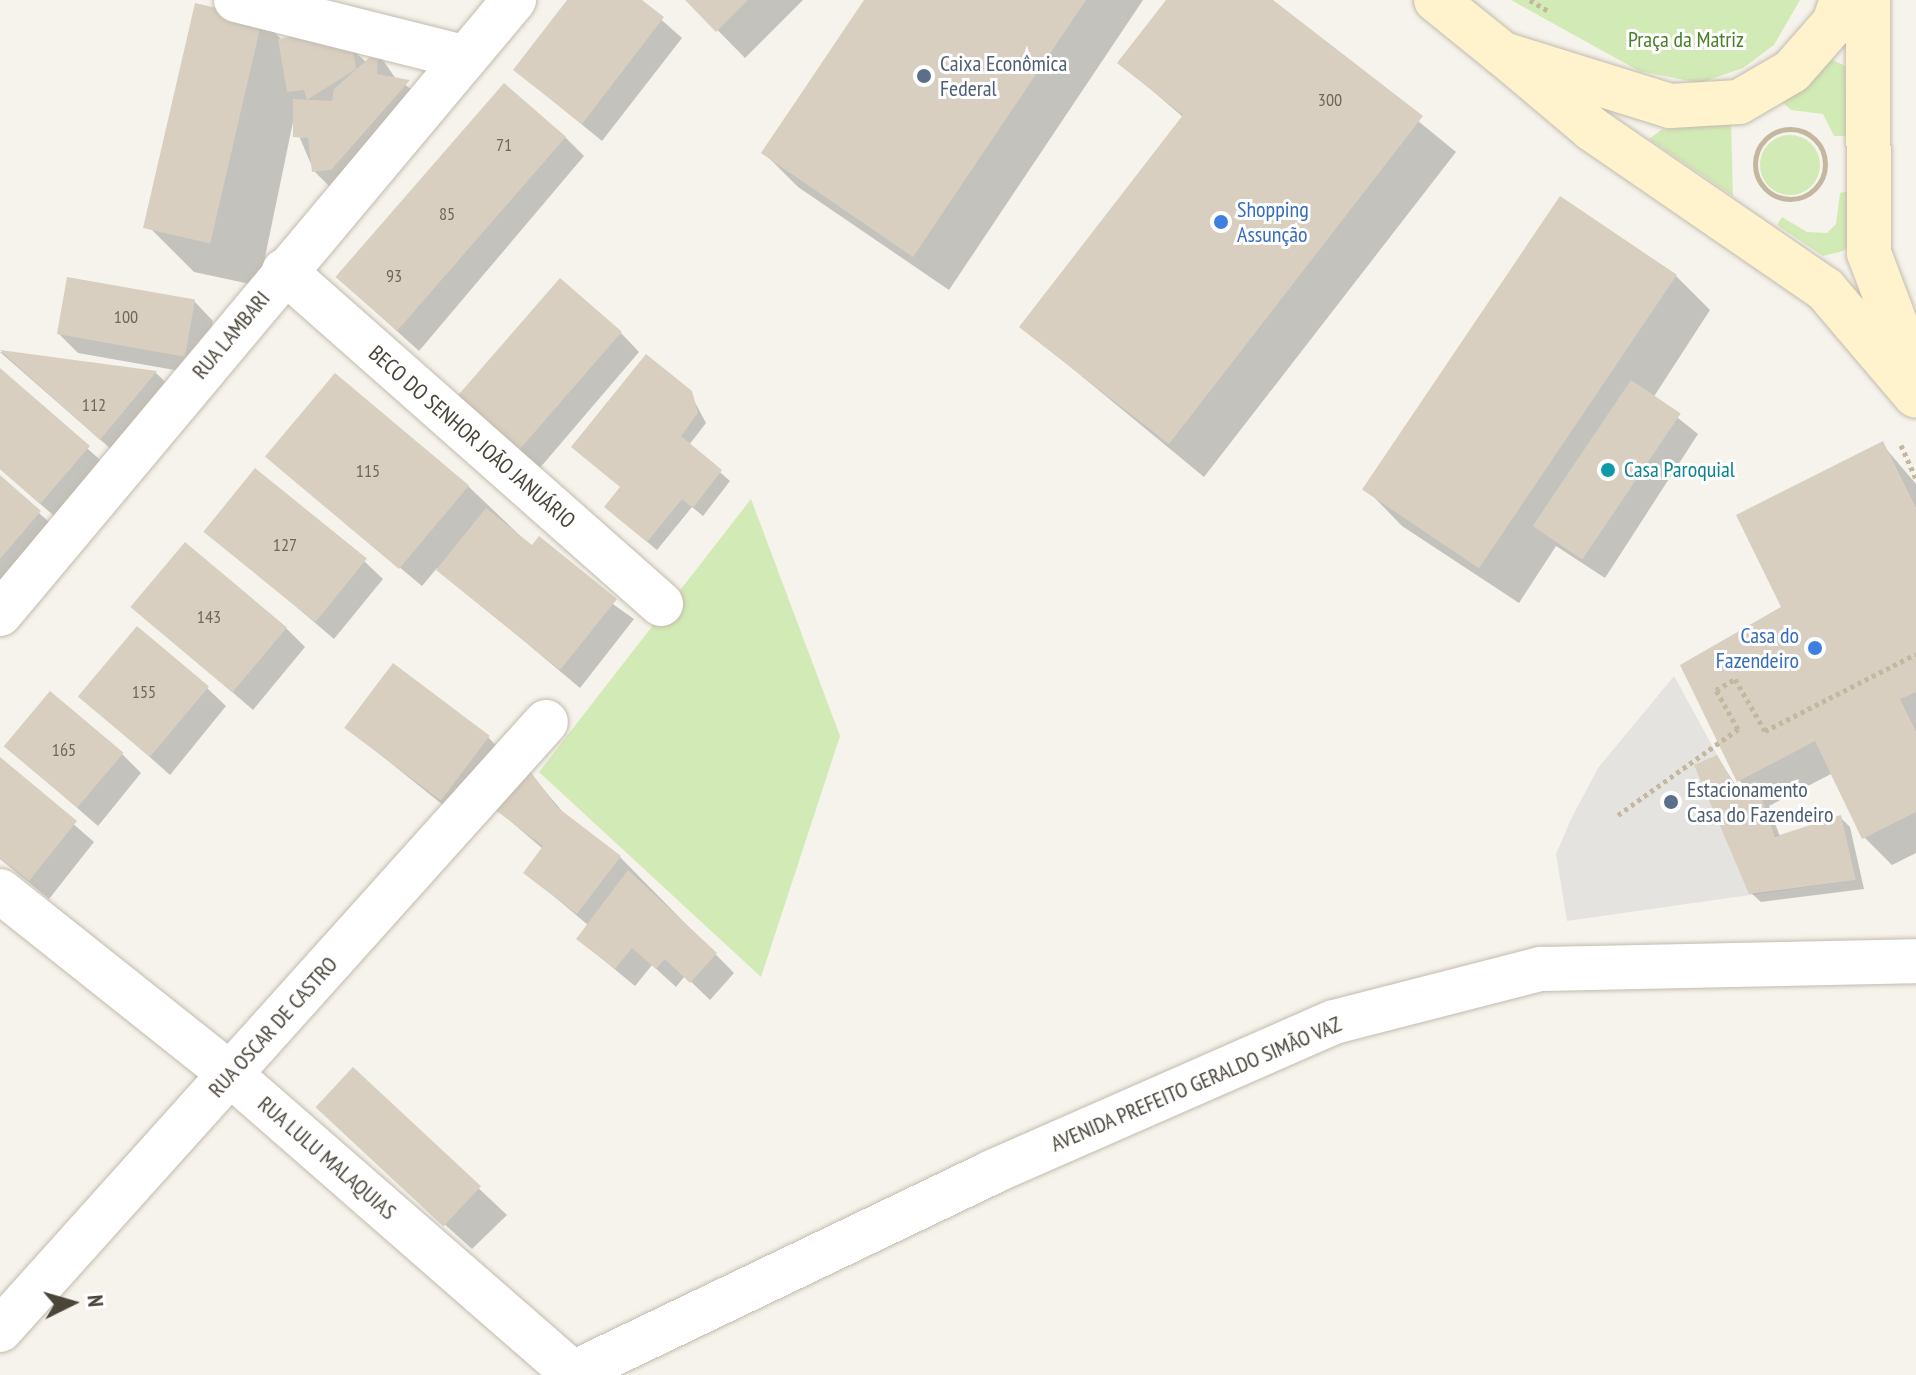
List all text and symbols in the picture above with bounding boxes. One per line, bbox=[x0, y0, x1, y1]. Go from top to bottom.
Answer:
park label: Praça da Matriz bbox=[1628, 27, 1744, 53]
place label: Caixa Econômica Federal bbox=[940, 50, 1067, 102]
marker: Caixa Econômica Federal bbox=[915, 67, 933, 85]
house number: 300 bbox=[1318, 89, 1342, 111]
house number: 71 bbox=[496, 134, 512, 156]
place label: Shopping Assunção bbox=[1237, 196, 1309, 248]
house number: 85 bbox=[439, 203, 455, 225]
marker: Shopping Assunção bbox=[1212, 213, 1230, 231]
house number: 93 bbox=[386, 265, 402, 287]
street label: RUA LAMBARI bbox=[186, 285, 276, 385]
house number: 100 bbox=[114, 306, 138, 328]
street label: BECO DO SENHOR JOÃO JANUÁRIO bbox=[363, 340, 581, 534]
house number: 112 bbox=[82, 394, 106, 416]
place label: Casa Paroquial bbox=[1624, 457, 1735, 483]
house number: 115 bbox=[356, 460, 380, 482]
marker: Casa Paroquial bbox=[1599, 461, 1617, 479]
house number: 127 bbox=[273, 534, 297, 556]
house number: 143 bbox=[197, 606, 221, 628]
place label: Casa do Fazendeiro bbox=[1716, 622, 1799, 674]
marker: Casa do Fazendeiro bbox=[1806, 639, 1824, 657]
house number: 155 bbox=[132, 681, 156, 703]
house number: 165 bbox=[52, 739, 76, 761]
place label: Estacionamento Casa do Fazendeiro bbox=[1687, 776, 1833, 828]
marker: Estacionamento Casa do Fazendeiro bbox=[1662, 793, 1680, 811]
street label: RUA OSCAR DE CASTRO bbox=[203, 951, 343, 1103]
street label: AVENIDA PREFEITO GERALDO SIMÃO VAZ bbox=[1046, 1010, 1346, 1158]
street label: RUA LULU MALAQUIAS bbox=[252, 1091, 402, 1225]
north arrow bbox=[32, 1263, 112, 1343]
text: N bbox=[81, 1294, 110, 1308]

